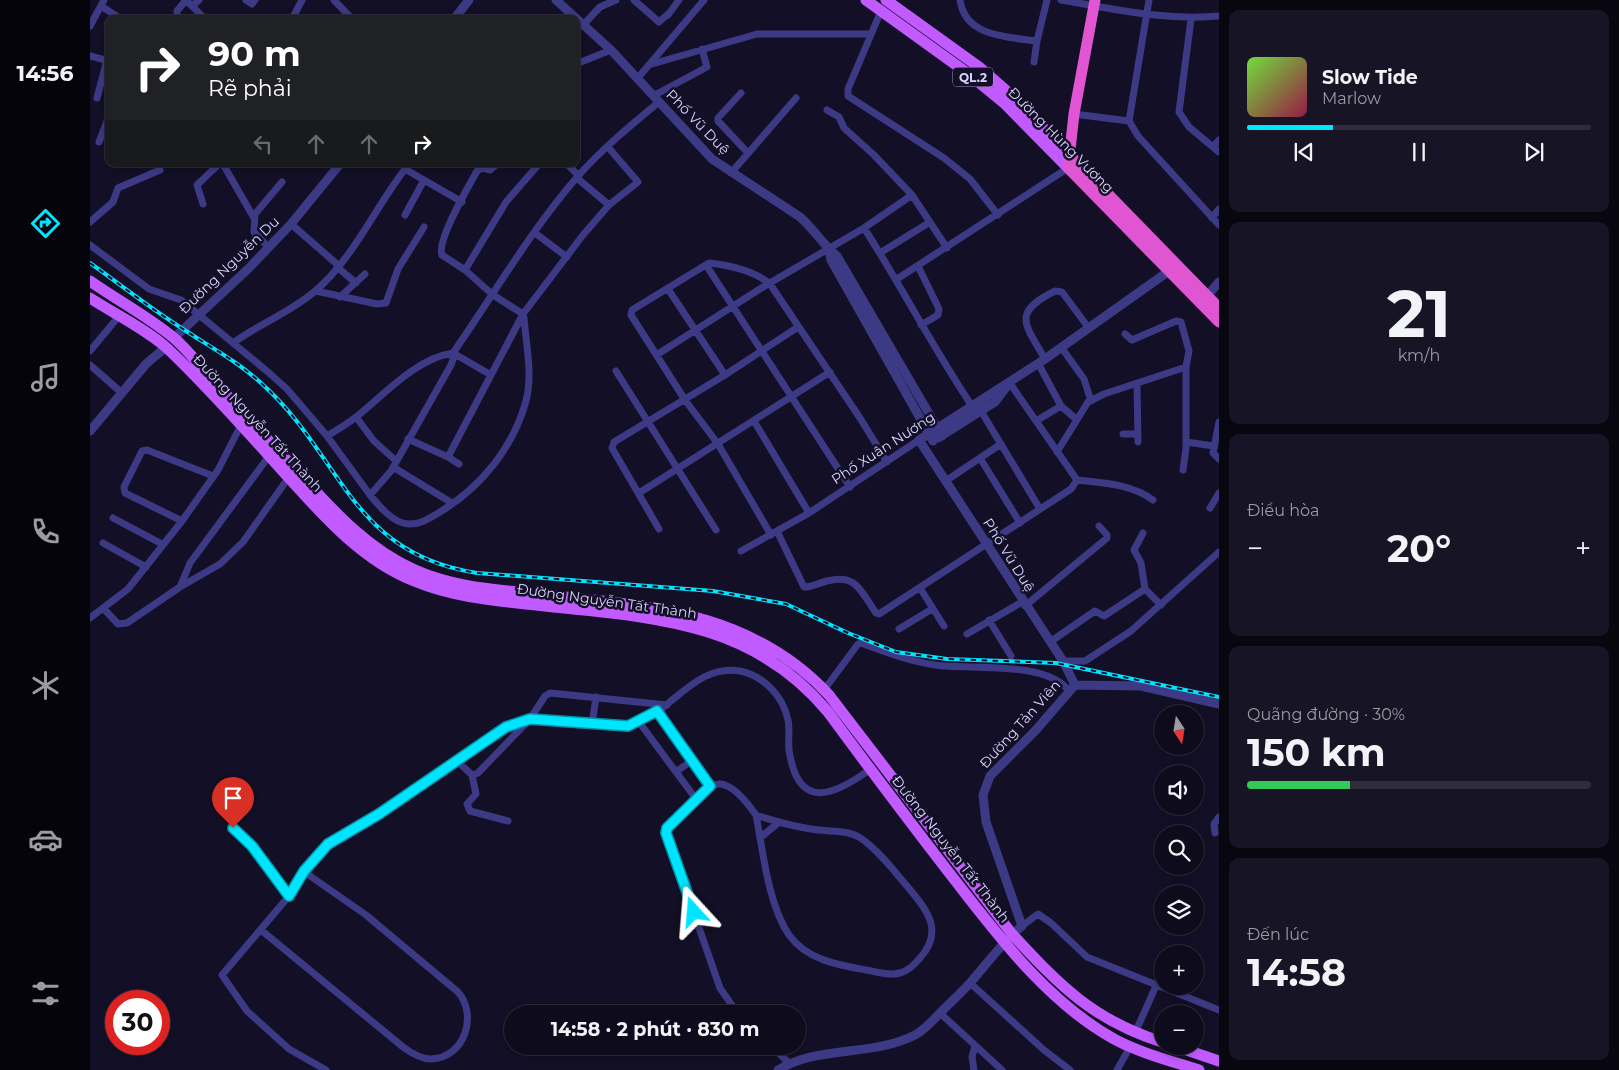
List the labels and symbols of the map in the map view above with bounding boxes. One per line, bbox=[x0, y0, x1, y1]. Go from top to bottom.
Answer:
road number: QL.2 bbox=[953, 68, 993, 86]
street label: Đường Hùng Vương bbox=[1004, 83, 1118, 197]
street label: Phố Vũ Duệ bbox=[662, 86, 734, 158]
street label: Đường Nguyễn Du bbox=[175, 212, 283, 318]
street label: Đường Nguyễn Tất Thành bbox=[189, 350, 327, 496]
street label: Phố Xuân Nương bbox=[828, 408, 938, 488]
street label: Phố Vũ Duệ bbox=[979, 515, 1039, 595]
street label: Đường Nguyễn Tất Thành bbox=[516, 579, 698, 623]
street label: Đường Tản Viên bbox=[976, 676, 1064, 772]
north arrow bbox=[1154, 705, 1204, 755]
street label: Đường Nguyễn Tất Thành bbox=[888, 772, 1014, 926]
pin bbox=[212, 777, 254, 828]
position arrow bbox=[667, 885, 719, 937]
speed limit sign: 30 bbox=[105, 990, 170, 1055]

